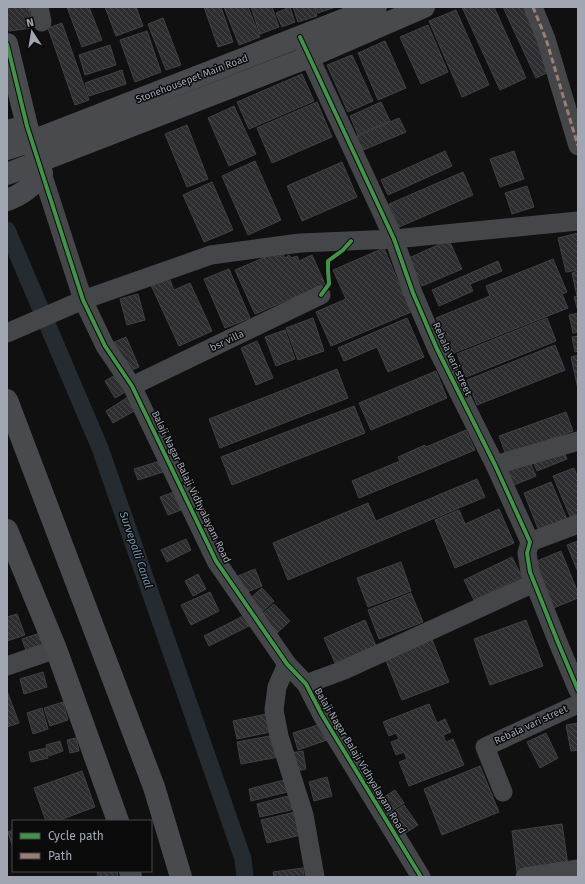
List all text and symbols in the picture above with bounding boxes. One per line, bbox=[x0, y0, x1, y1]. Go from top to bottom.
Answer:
north arrow bbox=[12, 12, 52, 52]
text: N bbox=[25, 16, 35, 30]
street label: Stonehousepet Main Road bbox=[134, 52, 250, 106]
street label: Rebala vari street bbox=[430, 320, 474, 398]
street label: bsr villa bbox=[208, 328, 246, 354]
street label: Balaji Nagar Balaji Vidhyalayam Road bbox=[149, 409, 233, 565]
water label: Survepalli Canal bbox=[116, 509, 155, 590]
street label: Balaji Nagar Balaji Vidhyalayam Road bbox=[312, 686, 408, 836]
street label: Rebala vari street bbox=[492, 703, 570, 747]
legend bbox=[12, 820, 152, 872]
text: Cycle path bbox=[48, 829, 104, 843]
text: Path bbox=[48, 849, 72, 863]

